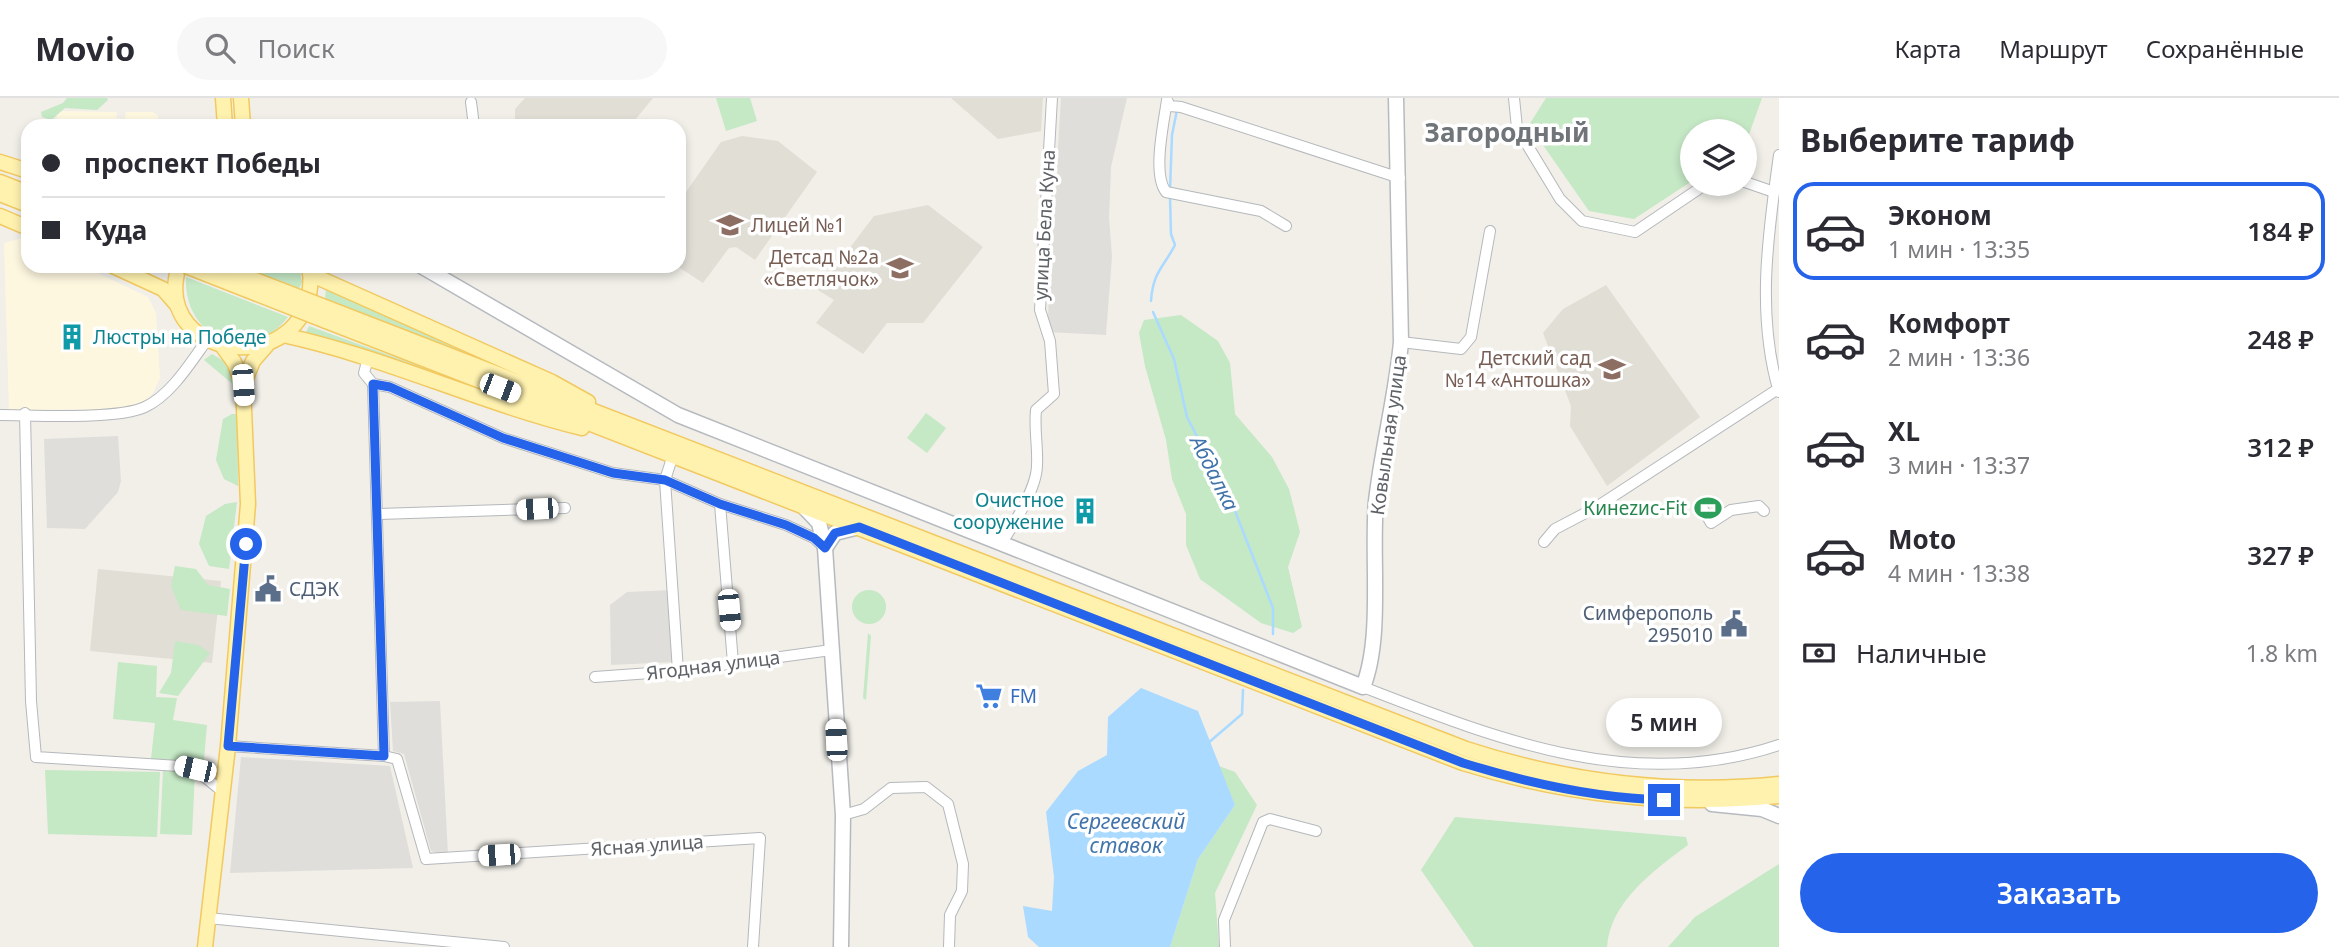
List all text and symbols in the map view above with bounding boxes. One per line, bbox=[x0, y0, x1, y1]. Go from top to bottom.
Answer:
search box bbox=[177, 17, 667, 80]
text: Movio bbox=[35, 26, 135, 71]
icon: search bbox=[201, 29, 239, 67]
text: Поиск bbox=[257, 30, 335, 66]
text: Карта bbox=[1894, 32, 1961, 65]
text: Маршрут bbox=[1999, 32, 2108, 65]
text: Сохранённые bbox=[2146, 32, 2304, 65]
district label: Загородный bbox=[1425, 114, 1589, 150]
text: Выберите тариф bbox=[1800, 118, 2075, 161]
map controls bbox=[1680, 119, 1757, 196]
button: layers bbox=[1680, 119, 1757, 196]
text: проспект Победы bbox=[84, 145, 321, 181]
street label: улица Бела Куна bbox=[1027, 149, 1061, 301]
text: Эконом bbox=[1888, 197, 1992, 233]
icon: car bbox=[1804, 200, 1867, 263]
school or university icon: Лицей №1 bbox=[715, 210, 745, 240]
text: Куда bbox=[84, 212, 147, 248]
place label: Лицей №1 bbox=[751, 212, 845, 238]
text: 184 ₽ bbox=[2247, 213, 2314, 249]
text: 1 мин · 13:35 bbox=[1888, 233, 2030, 265]
place label: Детсад №2а «Светлячок» bbox=[764, 244, 879, 292]
school or university icon: Детсад №2а «Светлячок» bbox=[885, 253, 915, 283]
text: Комфорт bbox=[1888, 305, 2010, 341]
icon: car bbox=[1804, 308, 1867, 371]
text: 248 ₽ bbox=[2247, 321, 2314, 357]
building icon: Люстры на Победе bbox=[57, 322, 87, 352]
place label: Люстры на Победе bbox=[93, 324, 267, 350]
text: 2 мин · 13:36 bbox=[1888, 341, 2030, 373]
place label: Детский сад №14 «Антошка» bbox=[1445, 345, 1591, 393]
street label: Ковыльная улица bbox=[1364, 353, 1412, 517]
school or university icon: Детский сад №14 «Антошка» bbox=[1597, 354, 1627, 384]
car bbox=[232, 363, 255, 407]
car bbox=[477, 371, 524, 405]
text: XL bbox=[1888, 413, 1920, 449]
icon: car bbox=[1804, 416, 1867, 479]
water label: Абдалка bbox=[1183, 429, 1246, 516]
text: 312 ₽ bbox=[2247, 429, 2314, 465]
text: 3 мин · 13:37 bbox=[1888, 449, 2030, 481]
place label: Очистное сооружение bbox=[953, 487, 1064, 535]
sports icon: Кинеzис-Fit bbox=[1693, 493, 1723, 523]
place label: Кинеzис-Fit bbox=[1583, 495, 1687, 521]
building icon: Очистное сооружение bbox=[1070, 496, 1100, 526]
car bbox=[516, 497, 559, 521]
text: Moto bbox=[1888, 521, 1956, 557]
icon: car bbox=[1804, 524, 1867, 587]
route start bbox=[230, 528, 262, 560]
text: 327 ₽ bbox=[2247, 537, 2314, 573]
text: 4 мин · 13:38 bbox=[1888, 557, 2030, 589]
public building icon: СДЭК bbox=[253, 574, 283, 604]
place label: СДЭК bbox=[289, 576, 339, 602]
car bbox=[717, 588, 742, 632]
place label: Симферополь 295010 bbox=[1583, 600, 1713, 648]
public building icon: Симферополь 295010 bbox=[1719, 609, 1749, 639]
icon: cash bbox=[1800, 634, 1838, 672]
text: Наличные bbox=[1856, 635, 1987, 671]
text: 1.8 km bbox=[2246, 637, 2318, 669]
street label: Ягодная улица bbox=[644, 644, 782, 686]
supermarket icon: FM bbox=[974, 681, 1004, 711]
place label: FM bbox=[1010, 683, 1037, 709]
callout: 5 мин bbox=[1606, 698, 1722, 748]
text: 5 мин bbox=[1630, 706, 1698, 738]
car bbox=[825, 718, 848, 762]
car bbox=[173, 754, 218, 784]
route end bbox=[1648, 784, 1680, 816]
water label: Сергеевский ставок bbox=[1067, 807, 1185, 859]
street label: Ясная улица bbox=[589, 828, 705, 862]
car bbox=[478, 843, 521, 867]
button: Заказать bbox=[1800, 853, 2318, 933]

